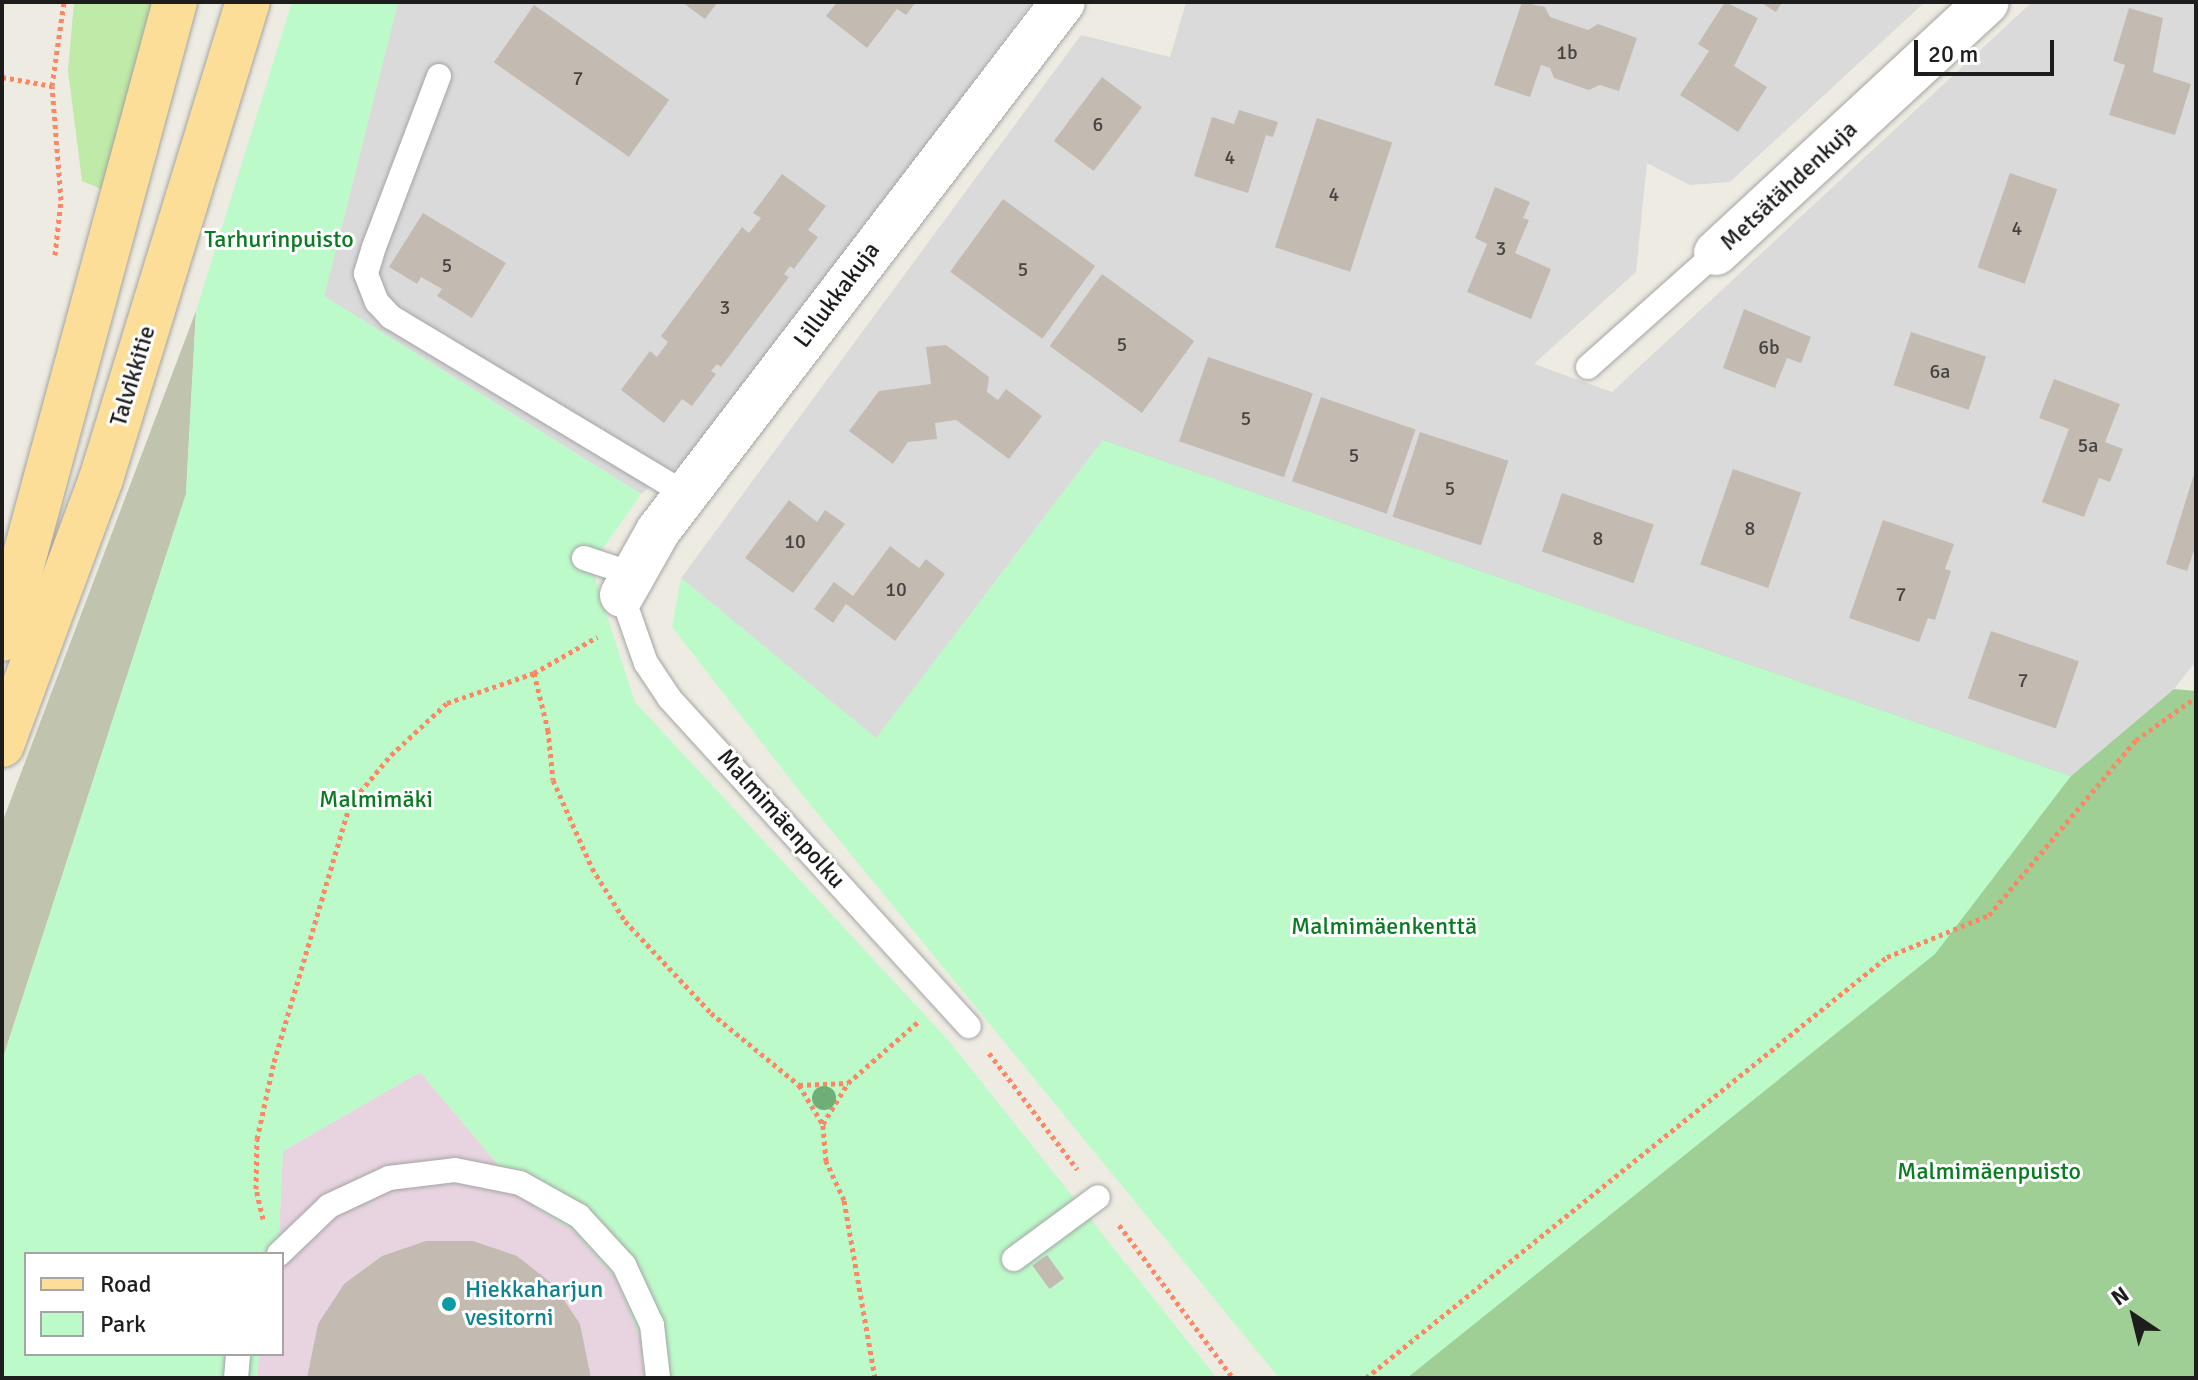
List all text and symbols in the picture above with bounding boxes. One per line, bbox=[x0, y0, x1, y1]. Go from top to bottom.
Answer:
scale bar bbox=[1918, 24, 2058, 74]
text: 20 m bbox=[1928, 39, 1978, 69]
house number: 1b bbox=[1556, 40, 1578, 64]
house number: 7 bbox=[573, 66, 583, 90]
house number: 6 bbox=[1093, 112, 1103, 136]
street label: Metsätähdenkuja bbox=[1714, 115, 1864, 257]
house number: 4 bbox=[1225, 145, 1235, 169]
house number: 4 bbox=[1329, 182, 1339, 206]
house number: 4 bbox=[2012, 216, 2022, 240]
park label: Tarhurinpuisto bbox=[204, 226, 354, 254]
street label: Lillukkakuja bbox=[788, 236, 886, 354]
house number: 3 bbox=[1496, 236, 1506, 260]
house number: 5 bbox=[442, 253, 452, 277]
house number: 5 bbox=[1018, 257, 1028, 281]
house number: 3 bbox=[720, 295, 730, 319]
street label: Talvikkitie bbox=[104, 322, 162, 430]
house number: 5 bbox=[1117, 332, 1127, 356]
house number: 6b bbox=[1758, 335, 1780, 359]
house number: 6a bbox=[1930, 359, 1950, 383]
house number: 5 bbox=[1241, 406, 1251, 430]
house number: 5a bbox=[2078, 433, 2098, 457]
house number: 5 bbox=[1349, 443, 1359, 467]
house number: 5 bbox=[1445, 476, 1455, 500]
house number: 8 bbox=[1745, 516, 1755, 540]
house number: 8 bbox=[1593, 526, 1603, 550]
house number: 10 bbox=[784, 529, 806, 553]
house number: 10 bbox=[885, 577, 907, 601]
house number: 7 bbox=[1896, 582, 1906, 606]
house number: 7 bbox=[2018, 668, 2028, 692]
street label: Malmimäenpolku bbox=[711, 743, 851, 895]
park label: Malmimäki bbox=[319, 786, 433, 814]
park label: Malmimäenkenttä bbox=[1291, 913, 1477, 941]
park label: Malmimäenpuisto bbox=[1897, 1158, 2081, 1186]
legend bbox=[24, 1252, 284, 1356]
text: Road bbox=[100, 1269, 151, 1299]
place label: Hiekkaharjun vesitorni bbox=[465, 1276, 603, 1332]
north arrow bbox=[2094, 1276, 2174, 1356]
text: N bbox=[2106, 1280, 2134, 1311]
marker: Hiekkaharjun vesitorni bbox=[440, 1295, 458, 1313]
text: Park bbox=[100, 1309, 146, 1339]

